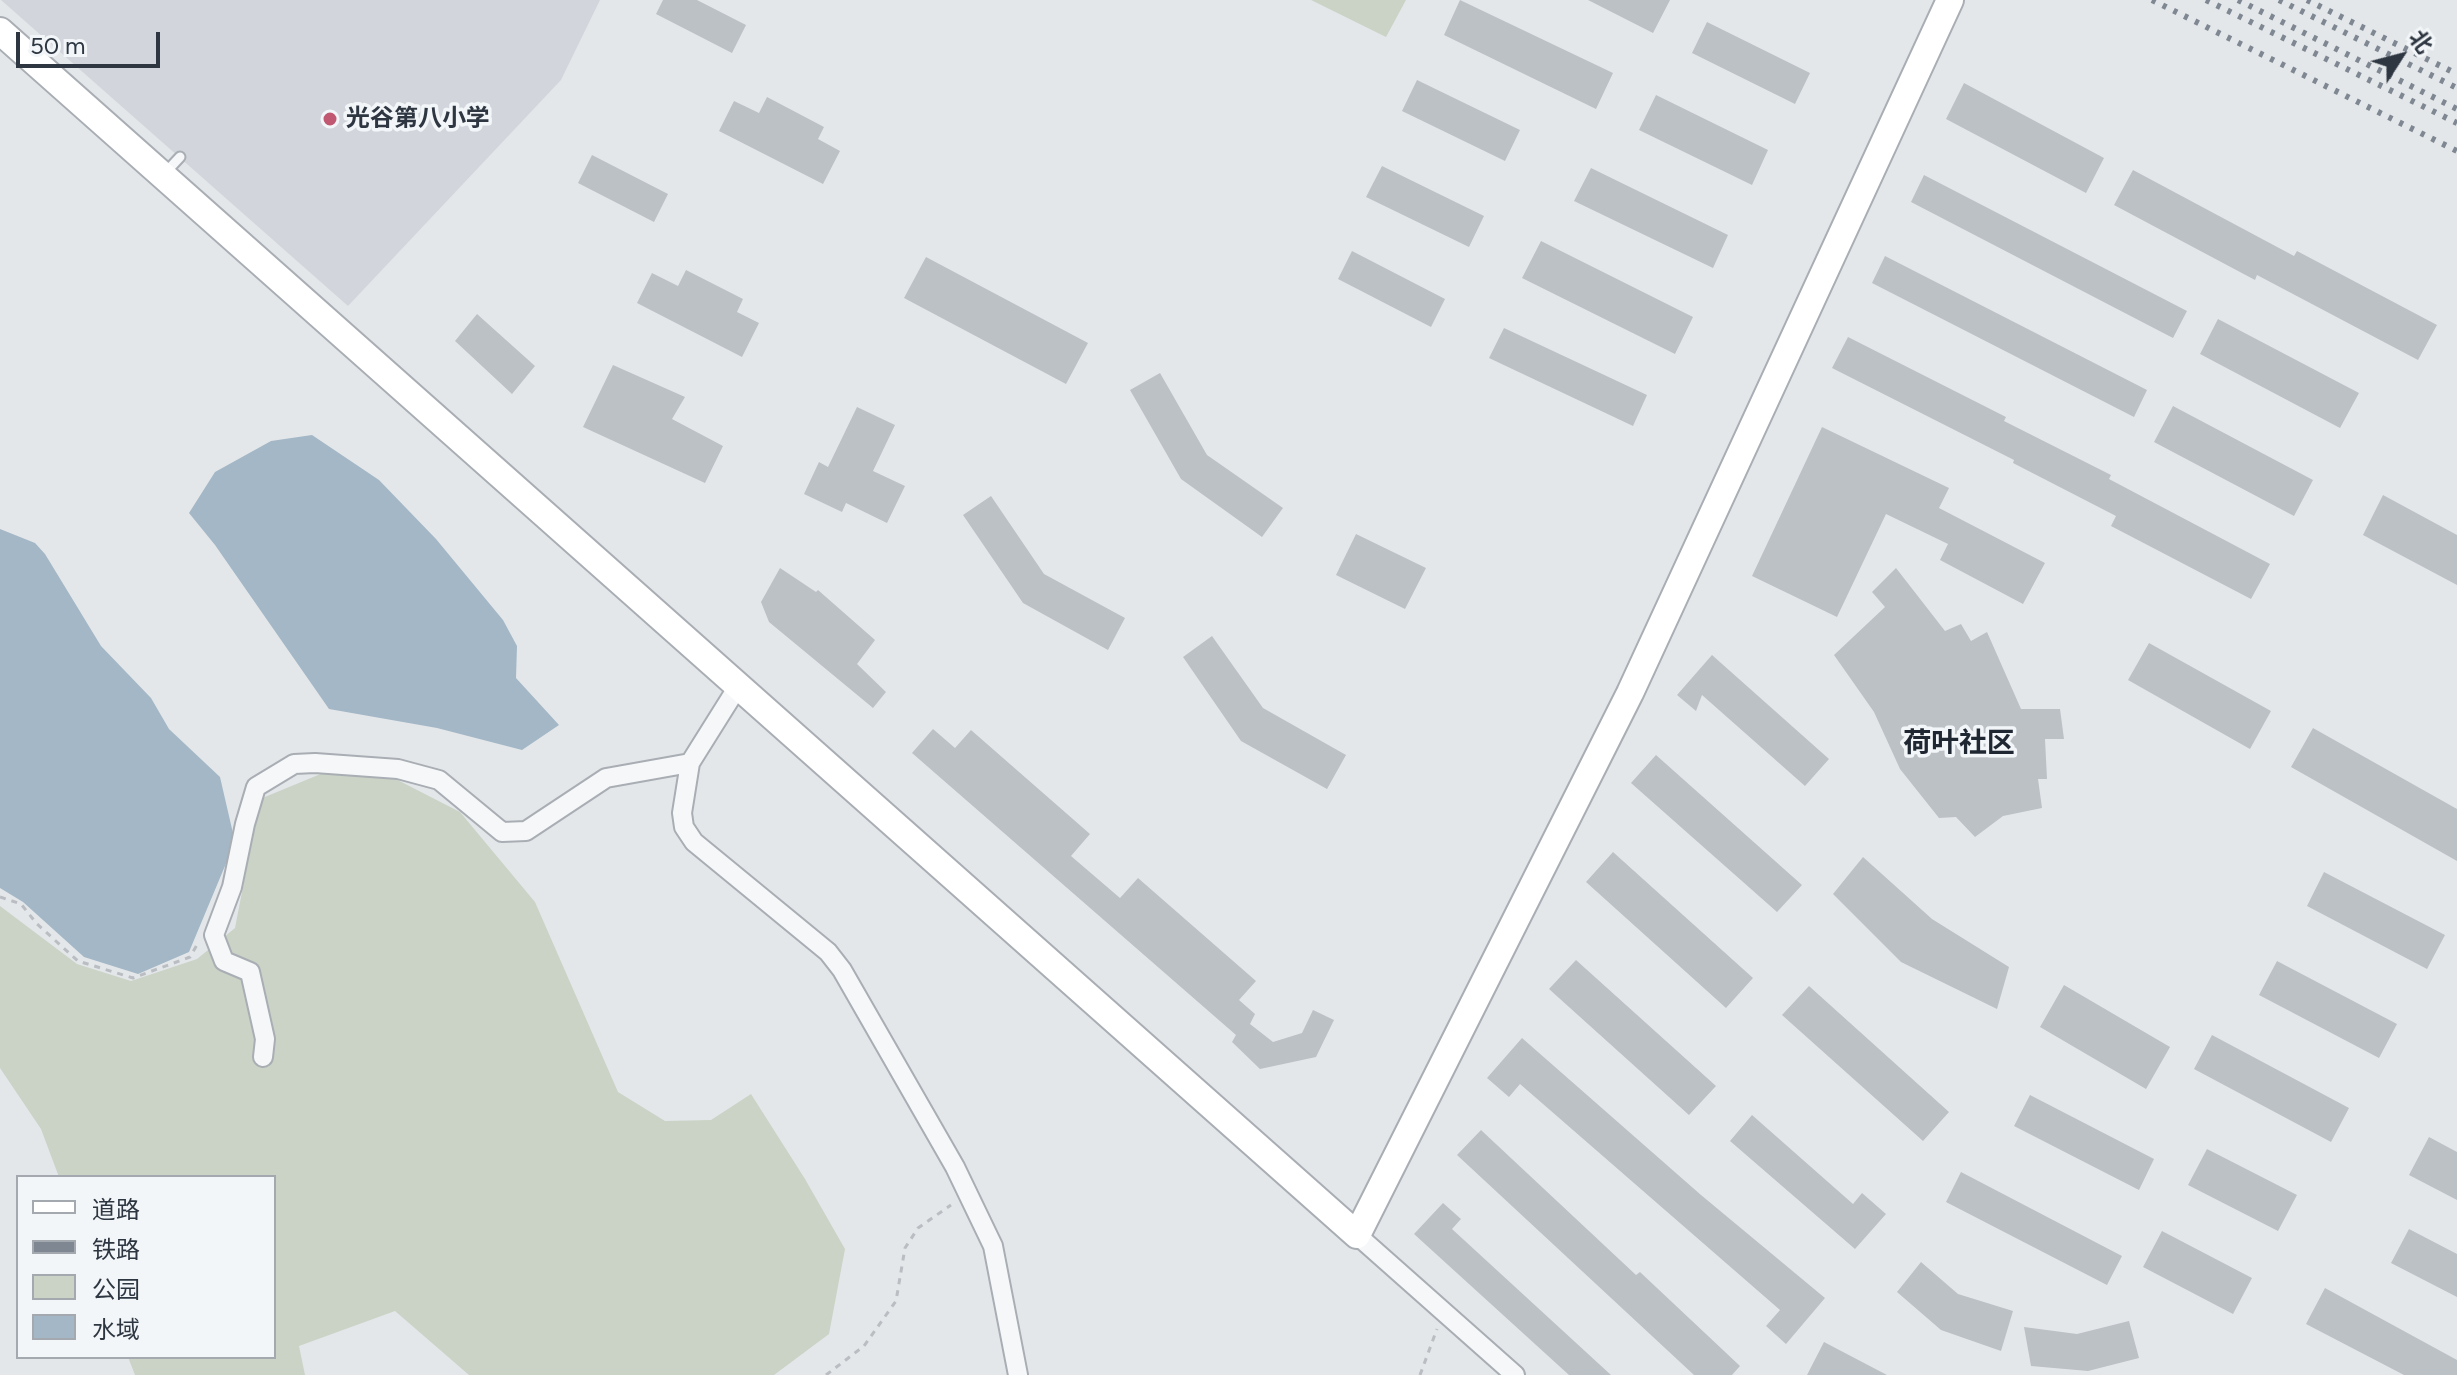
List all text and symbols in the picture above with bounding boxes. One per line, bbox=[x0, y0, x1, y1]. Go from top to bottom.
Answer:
scale bar bbox=[20, 16, 164, 66]
north arrow bbox=[2361, 16, 2441, 96]
text: 北 bbox=[2403, 25, 2438, 58]
text: 50 m bbox=[30, 31, 86, 60]
place label: 光谷第八小学 bbox=[346, 105, 490, 133]
marker: 光谷第八小学 bbox=[321, 110, 339, 128]
district label: 荷叶社区 bbox=[1903, 727, 2015, 761]
legend bbox=[16, 1175, 276, 1359]
text: 道路 bbox=[92, 1195, 140, 1224]
text: 铁路 bbox=[92, 1235, 140, 1264]
text: 公园 bbox=[92, 1275, 140, 1304]
text: 水域 bbox=[92, 1315, 140, 1344]

